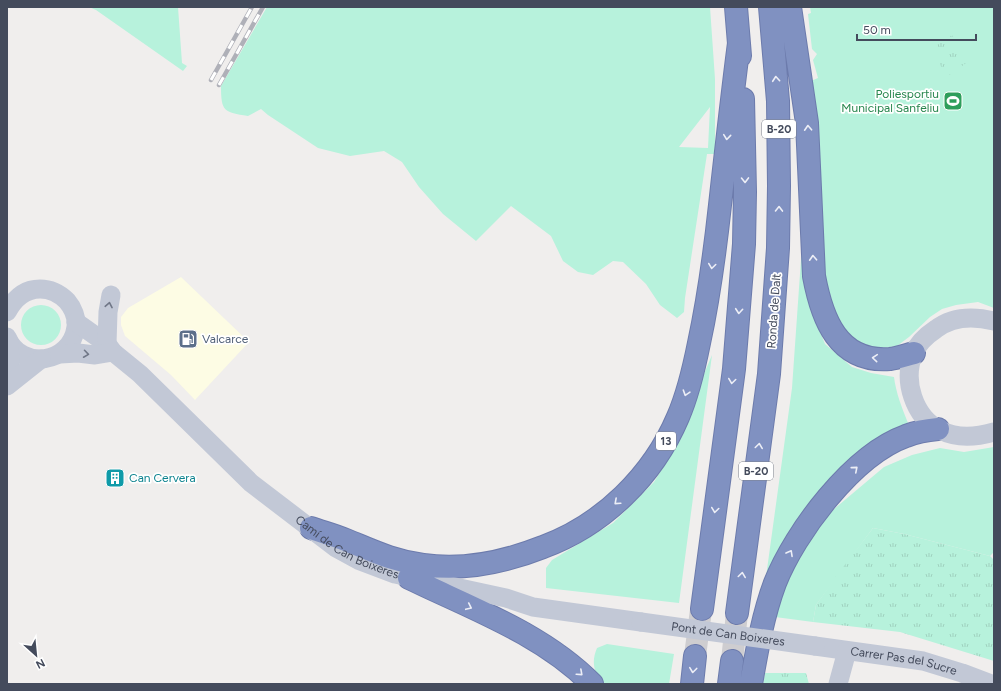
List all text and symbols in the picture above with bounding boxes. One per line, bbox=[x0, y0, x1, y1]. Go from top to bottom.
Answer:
scale bar bbox=[857, 16, 976, 42]
text: 50 m bbox=[863, 23, 891, 37]
one-way arrow bbox=[772, 76, 781, 82]
place label: Poliesportiu Municipal Sanfeliu bbox=[841, 87, 939, 115]
sports icon: Poliesportiu Municipal Sanfeliu bbox=[942, 90, 964, 112]
road number: B-20 bbox=[762, 120, 796, 138]
one-way arrow bbox=[803, 125, 812, 131]
one-way arrow bbox=[723, 134, 732, 140]
one-way arrow bbox=[741, 177, 749, 183]
one-way arrow bbox=[775, 206, 783, 212]
one-way arrow bbox=[808, 255, 817, 261]
one-way arrow bbox=[708, 263, 717, 269]
street label: Ronda de Dalt bbox=[764, 272, 784, 349]
one-way arrow bbox=[105, 302, 113, 308]
one-way arrow bbox=[734, 308, 743, 314]
fuel station icon: Valcarce bbox=[177, 328, 199, 350]
place label: Valcarce bbox=[202, 332, 249, 346]
one-way arrow bbox=[83, 349, 89, 358]
one-way arrow bbox=[872, 354, 878, 363]
one-way arrow bbox=[728, 378, 737, 384]
one-way arrow bbox=[682, 390, 691, 397]
road number: 13 bbox=[656, 432, 676, 450]
one-way arrow bbox=[754, 443, 763, 449]
road number: B-20 bbox=[739, 462, 773, 480]
building icon: Can Cervera bbox=[104, 467, 126, 489]
one-way arrow bbox=[851, 467, 858, 474]
place label: Can Cervera bbox=[129, 471, 196, 485]
one-way arrow bbox=[615, 497, 622, 504]
one-way arrow bbox=[711, 507, 720, 513]
street label: Camí de Can Boixeres bbox=[293, 513, 400, 582]
one-way arrow bbox=[785, 550, 792, 557]
one-way arrow bbox=[737, 572, 746, 578]
one-way arrow bbox=[465, 602, 473, 610]
street label: Pont de Can Boixeres bbox=[670, 619, 786, 649]
north arrow bbox=[16, 635, 56, 675]
street label: Carrer Pas del Sucre bbox=[849, 644, 959, 678]
text: N bbox=[34, 656, 47, 671]
one-way arrow bbox=[689, 667, 698, 673]
one-way arrow bbox=[576, 668, 583, 675]

